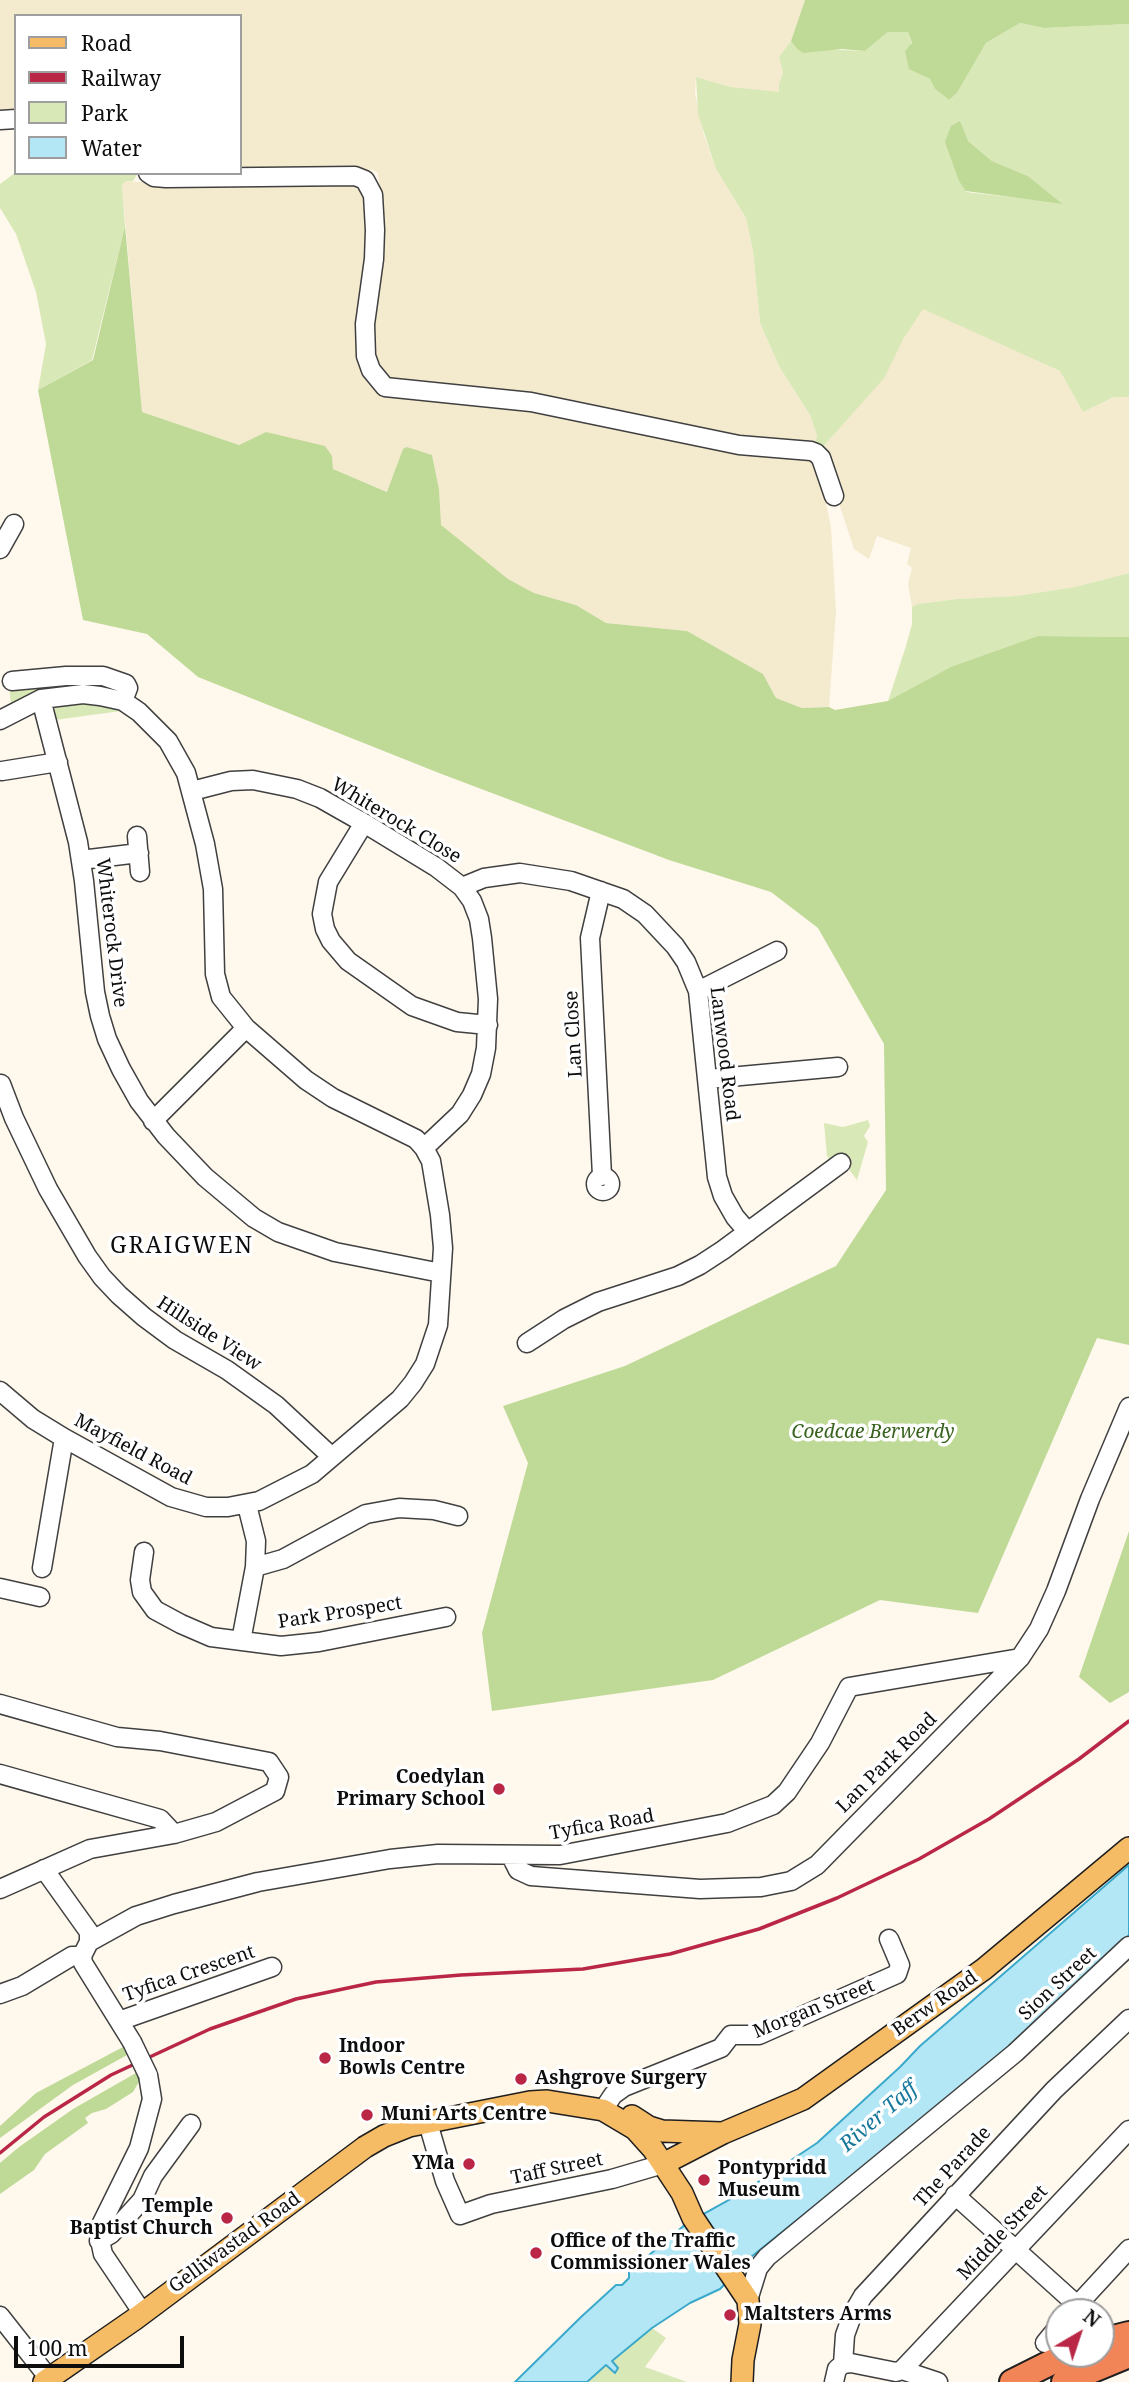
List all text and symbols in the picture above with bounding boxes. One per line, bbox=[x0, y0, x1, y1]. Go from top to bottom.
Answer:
legend bbox=[14, 14, 242, 175]
text: Road bbox=[81, 29, 132, 57]
text: Railway bbox=[81, 64, 161, 92]
text: Park bbox=[81, 99, 128, 127]
text: Water bbox=[81, 134, 142, 162]
street label: Whiterock Close bbox=[327, 773, 465, 869]
street label: Whiterock Drive bbox=[91, 857, 131, 1009]
street label: Lanwood Road bbox=[704, 985, 744, 1123]
street label: Lan Close bbox=[560, 990, 588, 1078]
district label: GRAIGWEN bbox=[111, 1232, 253, 1260]
street label: Hillside View bbox=[153, 1292, 265, 1376]
street label: Mayfield Road bbox=[70, 1409, 196, 1491]
park label: Coedcae Berwerdy bbox=[792, 1422, 954, 1444]
street label: Park Prospect bbox=[276, 1592, 404, 1634]
street label: Lan Park Road bbox=[832, 1708, 942, 1818]
place label: Coedylan Primary School bbox=[337, 1767, 485, 1811]
marker: Coedylan Primary School bbox=[491, 1781, 507, 1797]
street label: Tyfica Road bbox=[548, 1805, 656, 1845]
street label: Tyfica Crescent bbox=[120, 1941, 258, 2007]
street label: Sion Street bbox=[1015, 1942, 1101, 2026]
street label: Berw Road bbox=[888, 1966, 982, 2042]
street label: Morgan Street bbox=[750, 1974, 878, 2044]
place label: Indoor Bowls Centre bbox=[339, 2036, 465, 2080]
marker: Indoor Bowls Centre bbox=[317, 2050, 333, 2066]
place label: Ashgrove Surgery bbox=[535, 2068, 707, 2090]
marker: Ashgrove Surgery bbox=[513, 2071, 529, 2087]
water label: River Taff bbox=[835, 2076, 923, 2158]
place label: Muni Arts Centre bbox=[381, 2104, 547, 2126]
marker: Muni Arts Centre bbox=[359, 2107, 375, 2123]
street label: The Parade bbox=[910, 2122, 996, 2212]
street label: Taff Street bbox=[509, 2148, 605, 2190]
place label: YMa bbox=[412, 2153, 455, 2175]
marker: YMa bbox=[461, 2156, 477, 2172]
place label: Pontypridd Museum bbox=[718, 2158, 827, 2202]
marker: Pontypridd Museum bbox=[696, 2172, 712, 2188]
street label: Middle Street bbox=[953, 2181, 1053, 2285]
street label: Gelliwastad Road bbox=[165, 2188, 305, 2298]
place label: Temple Baptist Church bbox=[70, 2196, 213, 2240]
marker: Temple Baptist Church bbox=[219, 2210, 235, 2226]
place label: Office of the Traffic Commissioner Wales bbox=[550, 2231, 751, 2275]
marker: Office of the Traffic Commissioner Wales bbox=[528, 2245, 544, 2261]
north arrow bbox=[1045, 2298, 1115, 2368]
text: N bbox=[1078, 2303, 1106, 2333]
place label: Maltsters Arms bbox=[744, 2304, 892, 2326]
marker: Maltsters Arms bbox=[722, 2307, 738, 2323]
scale bar bbox=[18, 2322, 187, 2366]
text: 100 m bbox=[27, 2334, 88, 2362]

